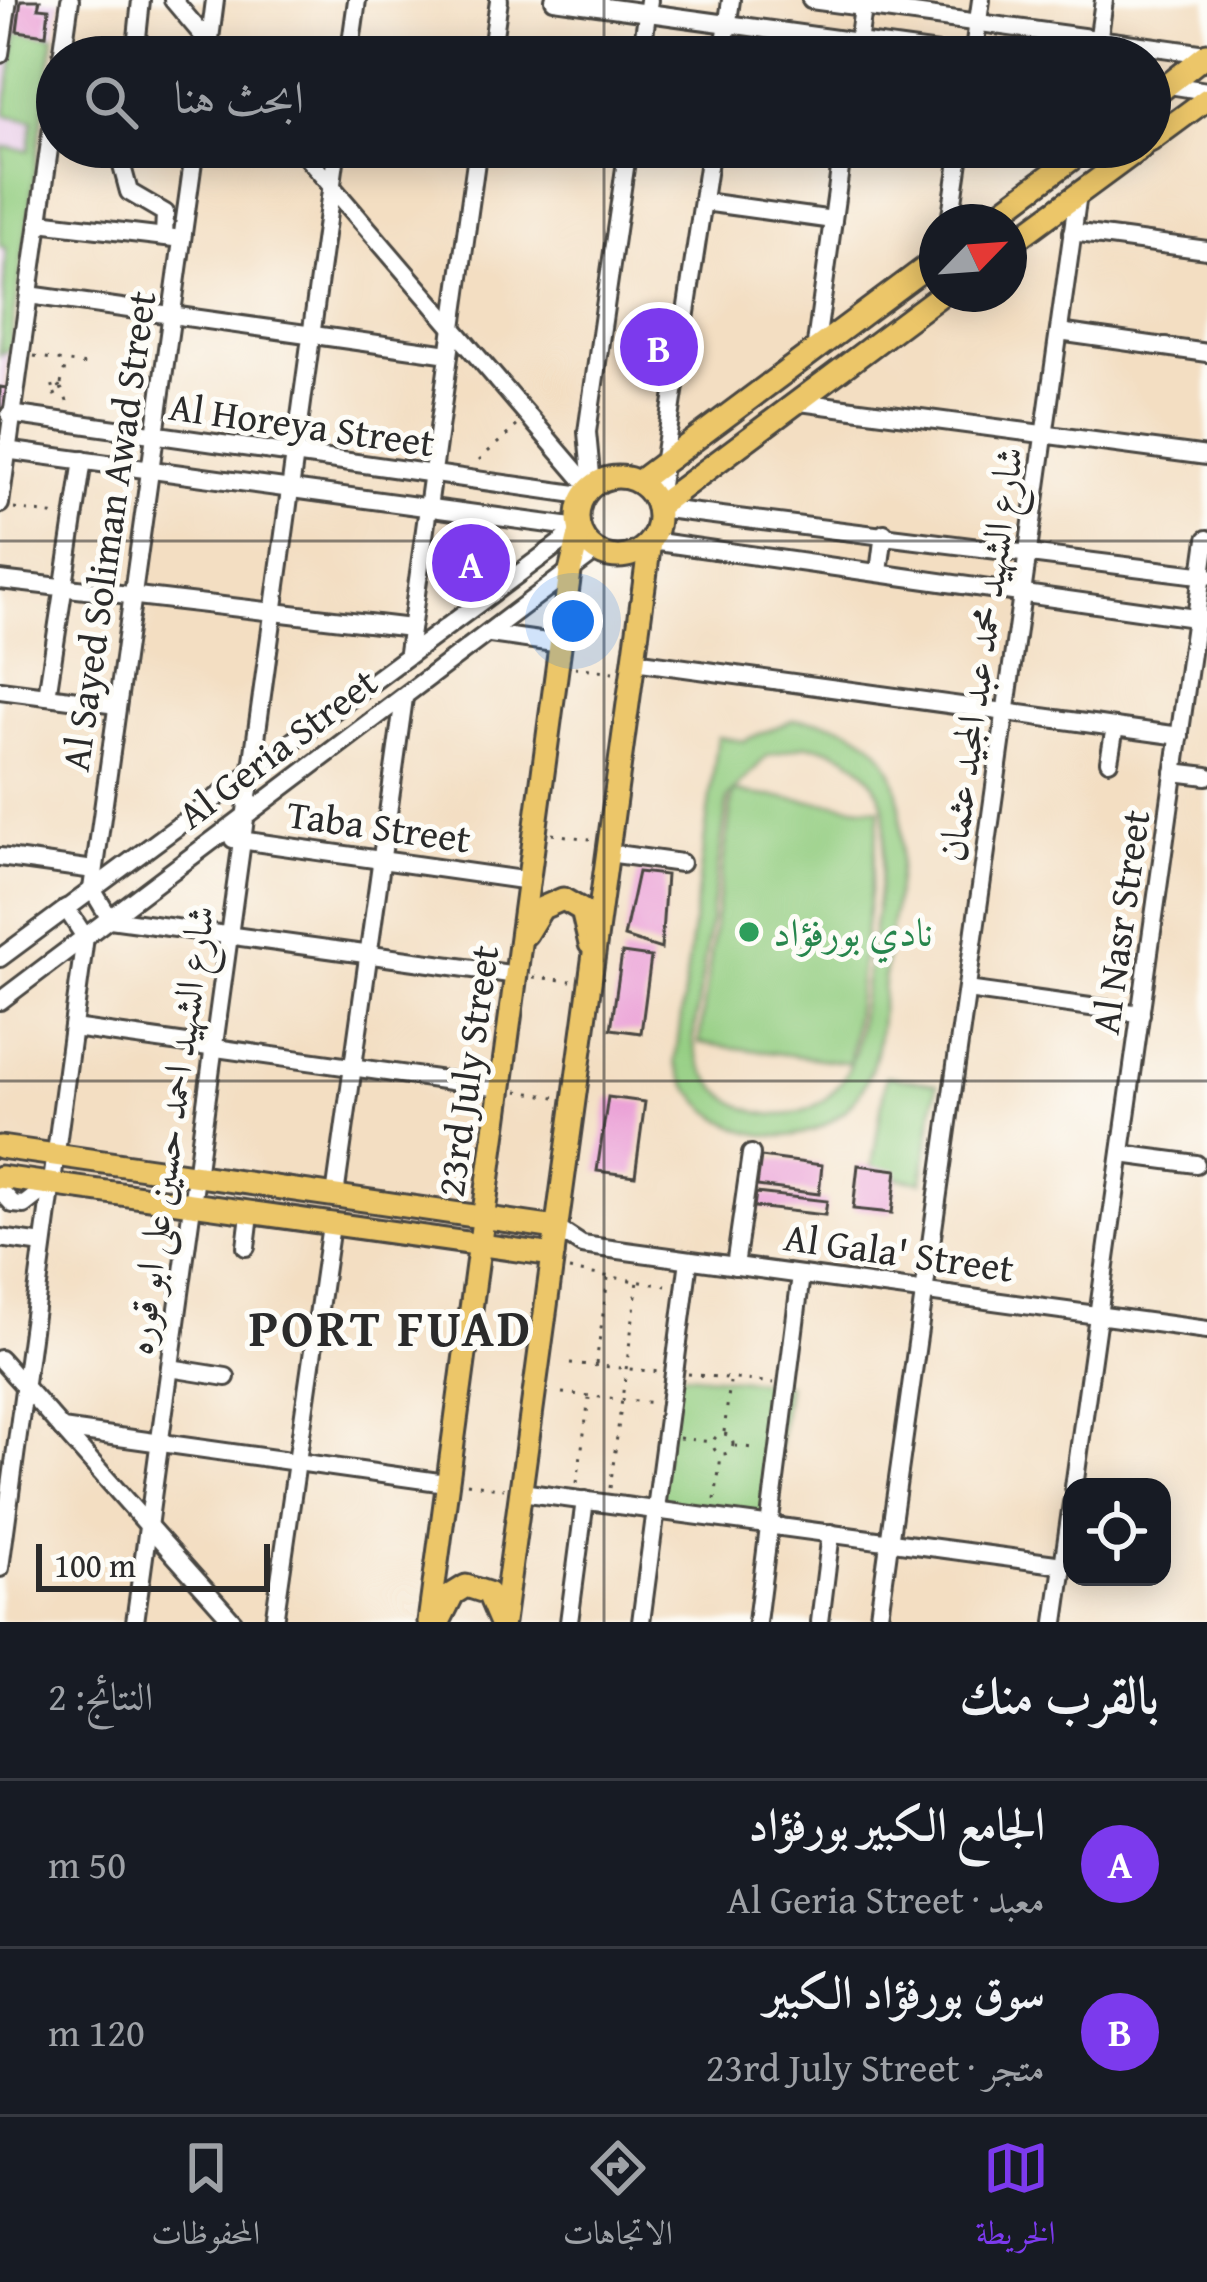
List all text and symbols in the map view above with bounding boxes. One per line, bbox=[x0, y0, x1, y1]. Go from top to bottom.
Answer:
search box bbox=[36, 36, 1171, 168]
text: ابحث هنا bbox=[174, 64, 304, 129]
icon: search bbox=[78, 69, 144, 135]
north arrow bbox=[919, 204, 1027, 312]
street label: Al Sayed Soliman Awad Street bbox=[46, 287, 169, 775]
pin: B bbox=[620, 302, 698, 392]
street label: Al Horeya Street bbox=[166, 377, 439, 470]
street label: شارع الشهيد محمد عبد المجيد عثمان bbox=[922, 443, 1042, 866]
pin: A bbox=[432, 518, 510, 608]
your location bbox=[543, 591, 603, 651]
street label: Al Geria Street bbox=[165, 653, 389, 842]
street label: Taba Street bbox=[284, 784, 475, 867]
street label: Al Nasr Street bbox=[1076, 806, 1163, 1038]
street label: شارع الشهيد احمد حسين على ابو قوره bbox=[109, 902, 233, 1359]
place label: نادي بورفؤاد bbox=[773, 903, 933, 964]
marker: نادي بورفؤاد bbox=[736, 919, 762, 945]
street label: 23rd July Street bbox=[421, 941, 512, 1200]
street label: Al Gala' Street bbox=[781, 1207, 1018, 1296]
district label: PORT FUAD bbox=[249, 1290, 533, 1365]
map controls bbox=[1063, 1478, 1171, 1586]
button: locate bbox=[1063, 1478, 1171, 1586]
scale bar bbox=[36, 1538, 270, 1591]
text: 100 m bbox=[54, 1541, 136, 1589]
text: بالقرب منك bbox=[959, 1657, 1159, 1732]
text: النتائج: 2 bbox=[48, 1667, 153, 1724]
text: الجامع الكبير بورفؤاد bbox=[748, 1791, 1045, 1856]
text: 50 m bbox=[48, 1835, 126, 1892]
text: A bbox=[1108, 1835, 1132, 1892]
text: معبد · Al Geria Street bbox=[727, 1870, 1045, 1927]
text: سوق بورفؤاد الكبير bbox=[764, 1959, 1045, 2024]
text: 120 m bbox=[48, 2003, 145, 2060]
text: B bbox=[1108, 2003, 1132, 2060]
text: متجر · 23rd July Street bbox=[706, 2038, 1045, 2095]
tab: المحفوظات bbox=[151, 2135, 260, 2265]
tab: الاتجاهات bbox=[563, 2135, 673, 2265]
tab: الخريطة bbox=[975, 2135, 1056, 2265]

